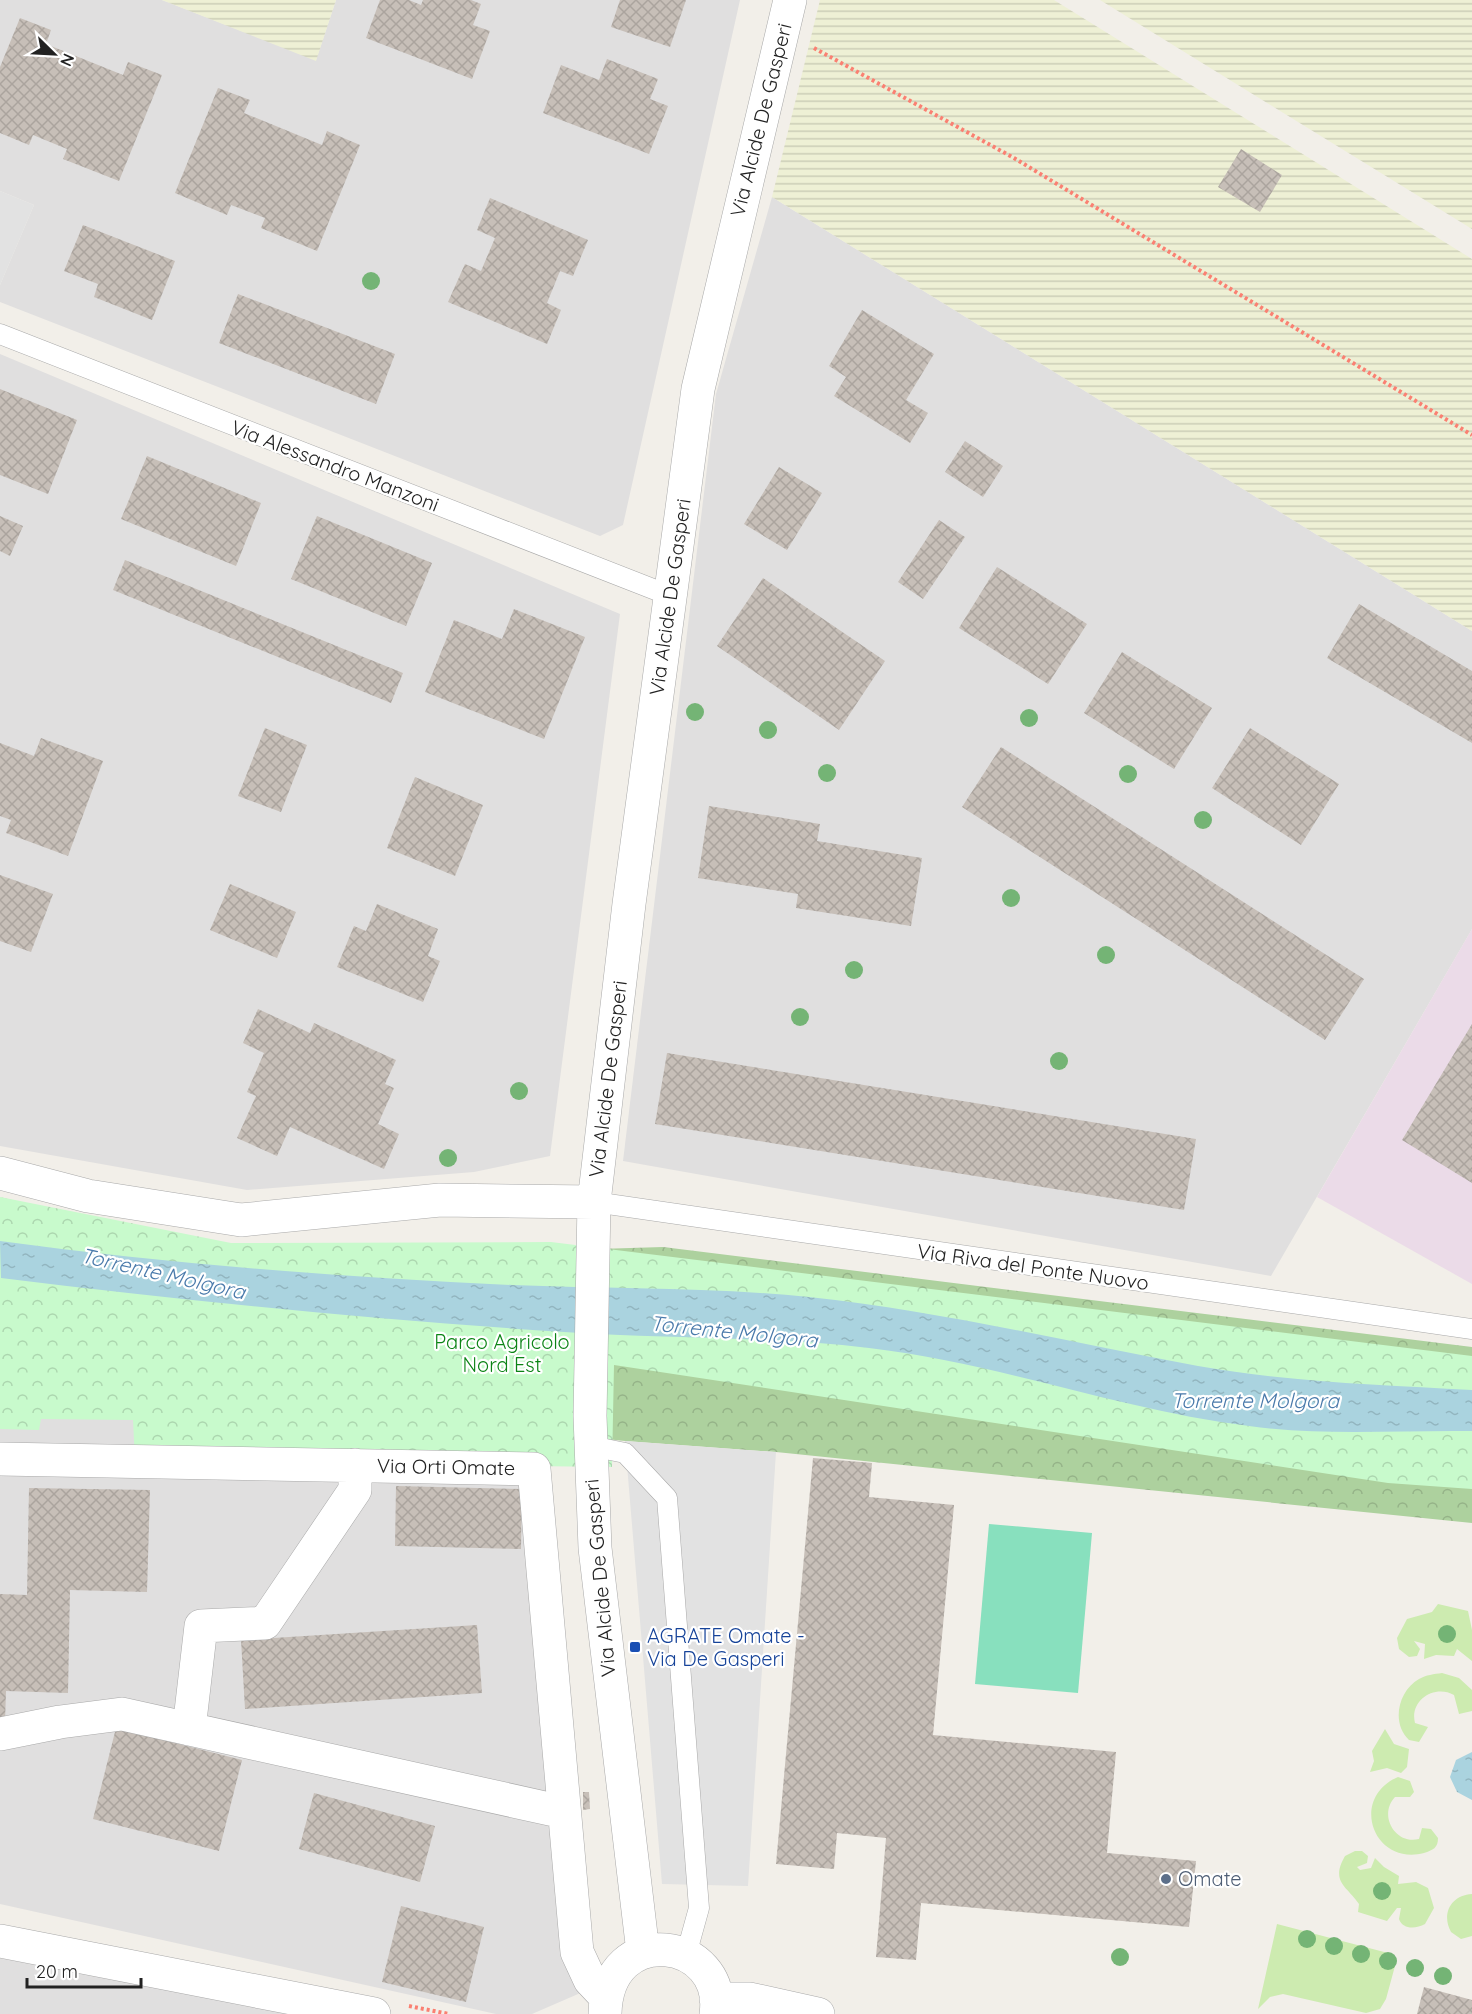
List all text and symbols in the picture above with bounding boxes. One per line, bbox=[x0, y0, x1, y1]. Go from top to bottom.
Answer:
street label: Via Alcide De Gasperi bbox=[724, 21, 797, 219]
north arrow bbox=[24, 24, 84, 84]
text: N bbox=[56, 51, 79, 70]
street label: Via Alessandro Manzoni bbox=[228, 414, 443, 517]
street label: Via Alcide De Gasperi bbox=[643, 497, 696, 697]
street label: Via Alcide De Gasperi bbox=[583, 979, 632, 1179]
street label: Via Riva del Ponte Nuovo bbox=[916, 1238, 1151, 1295]
water label: Torrente Molgora bbox=[79, 1241, 249, 1305]
water label: Torrente Molgora bbox=[649, 1309, 820, 1353]
park label: Parco Agricolo Nord Est bbox=[434, 1329, 570, 1377]
water label: Torrente Molgora bbox=[1171, 1387, 1340, 1413]
street label: Via Orti Omate bbox=[377, 1453, 515, 1480]
street label: Via Alcide De Gasperi bbox=[578, 1478, 621, 1678]
place label: AGRATE Omate - Via De Gasperi bbox=[647, 1623, 805, 1671]
marker: AGRATE Omate - Via De Gasperi bbox=[628, 1640, 642, 1654]
place label: Omate bbox=[1178, 1866, 1242, 1891]
marker: Omate bbox=[1159, 1872, 1173, 1886]
scale bar bbox=[27, 1951, 141, 1989]
text: 20 m bbox=[36, 1960, 78, 1983]

